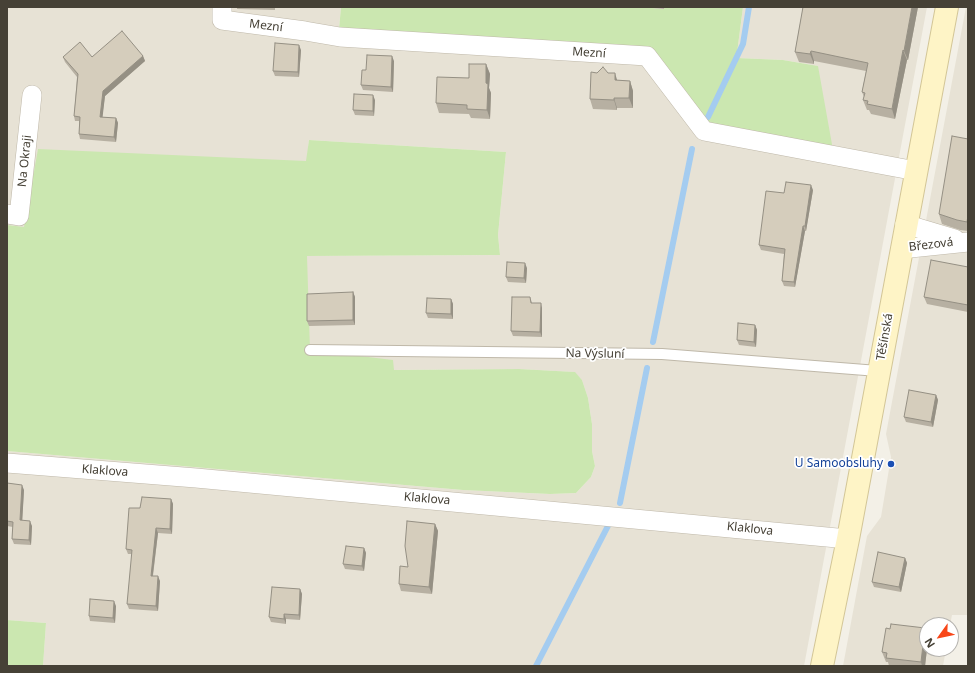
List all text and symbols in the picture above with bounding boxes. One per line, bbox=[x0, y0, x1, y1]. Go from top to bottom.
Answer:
street label: Mezní bbox=[248, 17, 284, 35]
street label: Mezní bbox=[572, 45, 606, 61]
street label: Na Okraji bbox=[15, 134, 35, 188]
street label: Březová bbox=[908, 235, 954, 255]
street label: Těšínská bbox=[874, 312, 896, 362]
street label: Na Výsluní bbox=[565, 346, 625, 362]
place label: U Samoobsluhy bbox=[795, 457, 883, 471]
marker: U Samoobsluhy bbox=[886, 459, 896, 469]
street label: Klaklova bbox=[81, 462, 129, 480]
street label: Klaklova bbox=[403, 490, 451, 508]
street label: Klaklova bbox=[726, 519, 774, 539]
north arrow bbox=[919, 617, 959, 657]
text: N bbox=[921, 635, 938, 651]

